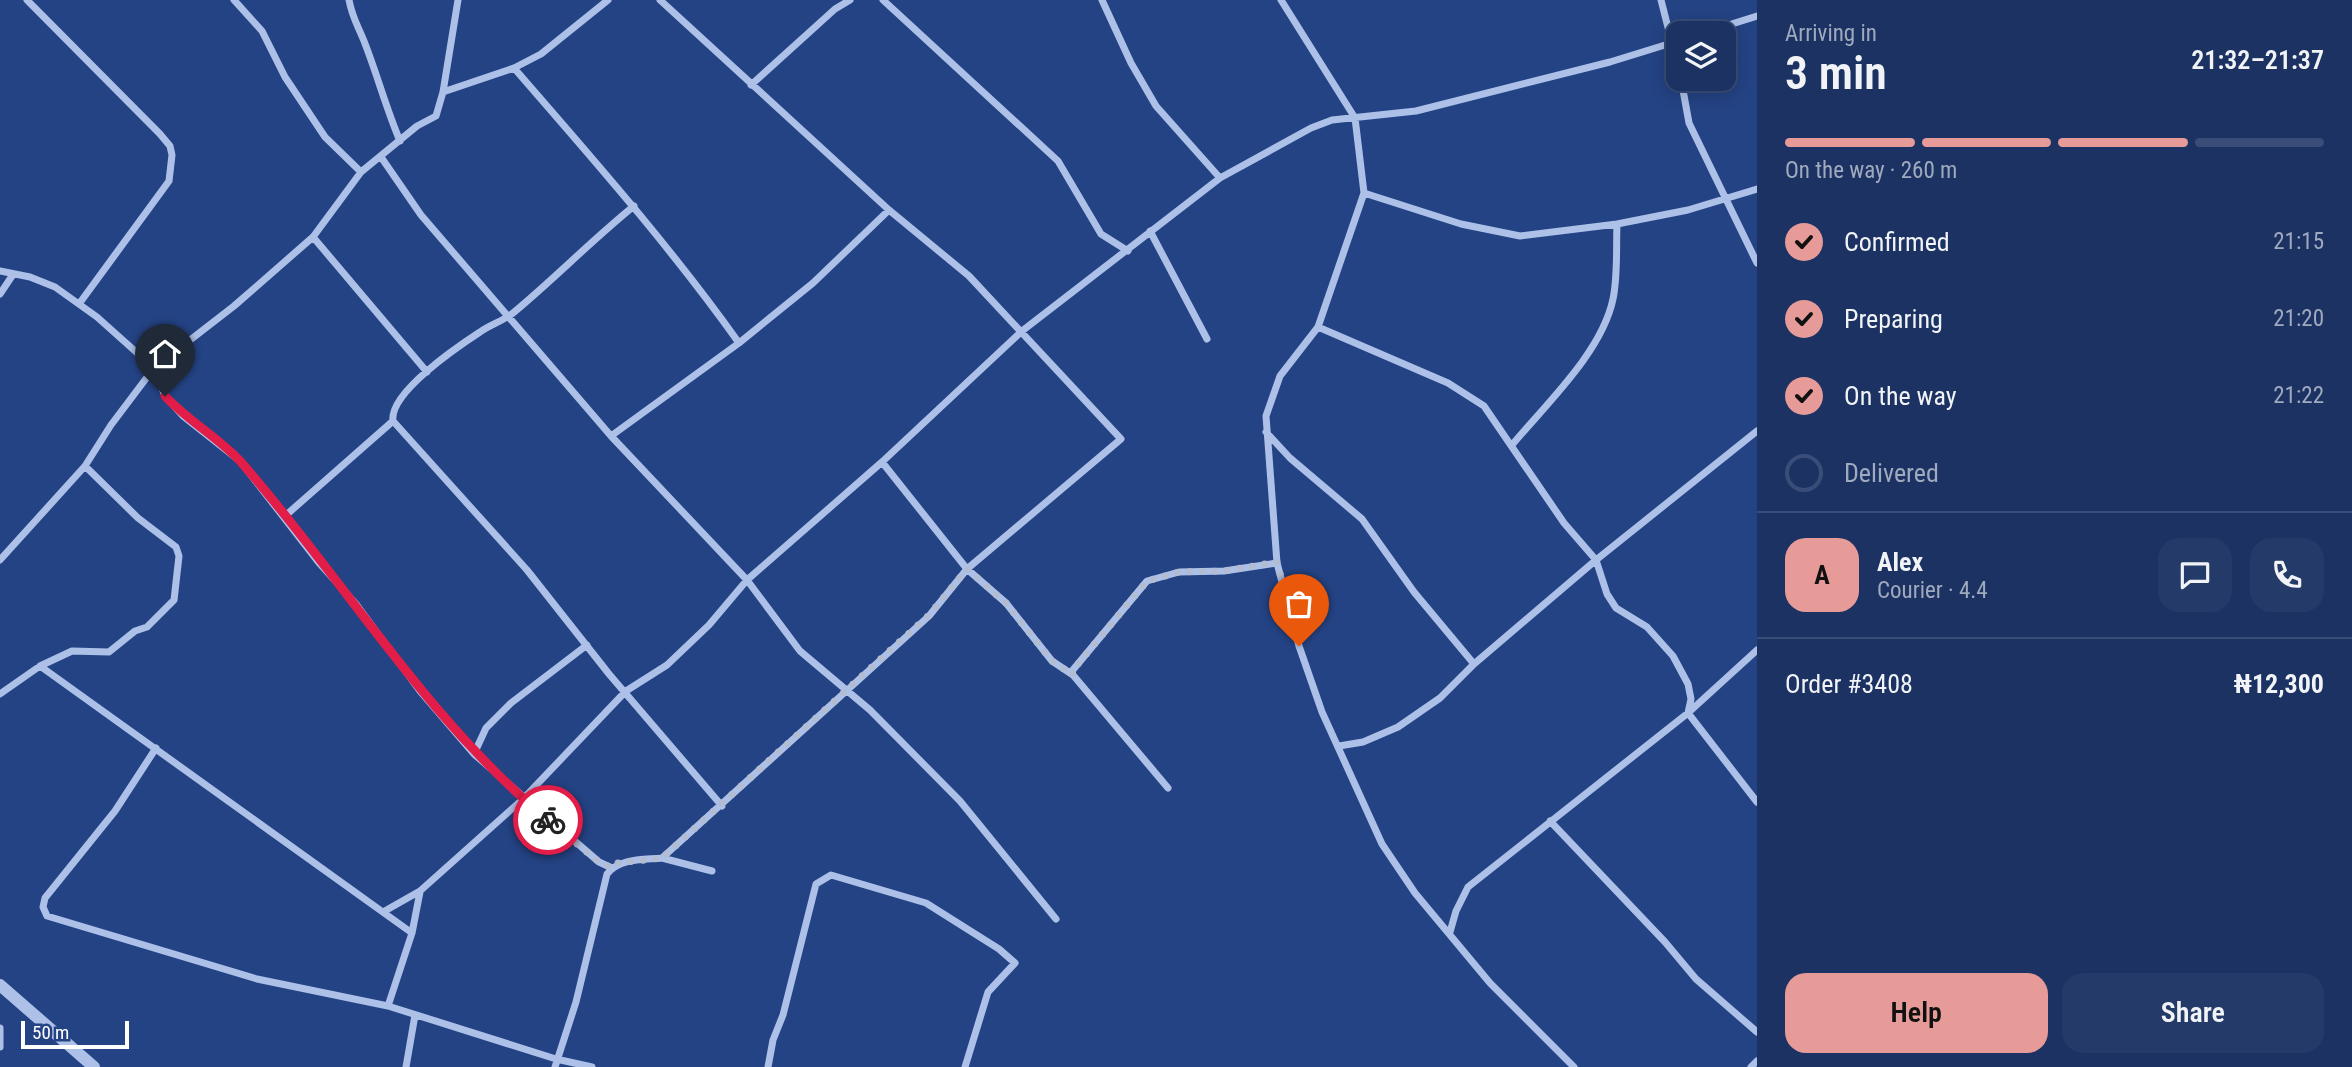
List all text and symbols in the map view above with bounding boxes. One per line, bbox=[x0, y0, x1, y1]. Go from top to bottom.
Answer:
text: Arriving in bbox=[1785, 20, 1877, 47]
map controls bbox=[1666, 21, 1736, 91]
button: layers bbox=[1666, 21, 1736, 91]
text: 21:32–21:37 bbox=[2191, 45, 2324, 75]
text: 3 min bbox=[1785, 46, 1887, 100]
text: On the way · 260 m bbox=[1785, 157, 1957, 184]
icon: check bbox=[1785, 223, 1823, 261]
text: Confirmed bbox=[1844, 227, 1950, 257]
text: 21:15 bbox=[2273, 228, 2324, 255]
icon: check bbox=[1785, 300, 1823, 338]
text: Preparing bbox=[1844, 304, 1943, 334]
text: 21:20 bbox=[2273, 305, 2324, 332]
pin bbox=[135, 324, 195, 396]
icon: home bbox=[146, 335, 184, 373]
icon: check bbox=[1785, 377, 1823, 415]
text: On the way bbox=[1844, 381, 1957, 411]
text: 21:22 bbox=[2273, 382, 2324, 409]
text: Delivered bbox=[1844, 458, 1939, 488]
button: chat bbox=[2158, 538, 2232, 612]
button: phone bbox=[2250, 538, 2324, 612]
text: Alex bbox=[1877, 547, 1923, 577]
text: A bbox=[1814, 560, 1830, 590]
pin bbox=[1269, 574, 1329, 646]
text: Courier · 4.4 bbox=[1877, 577, 1988, 604]
icon: bag bbox=[1280, 585, 1318, 623]
text: Order #3408 bbox=[1785, 669, 1913, 699]
text: ₦12,300 bbox=[2233, 669, 2324, 699]
courier bbox=[513, 785, 583, 855]
icon: bike bbox=[529, 801, 567, 839]
button: Help bbox=[1785, 973, 2048, 1053]
button: Share bbox=[2062, 973, 2324, 1053]
scale bar bbox=[21, 1018, 130, 1050]
text: 50 m bbox=[32, 1021, 69, 1044]

